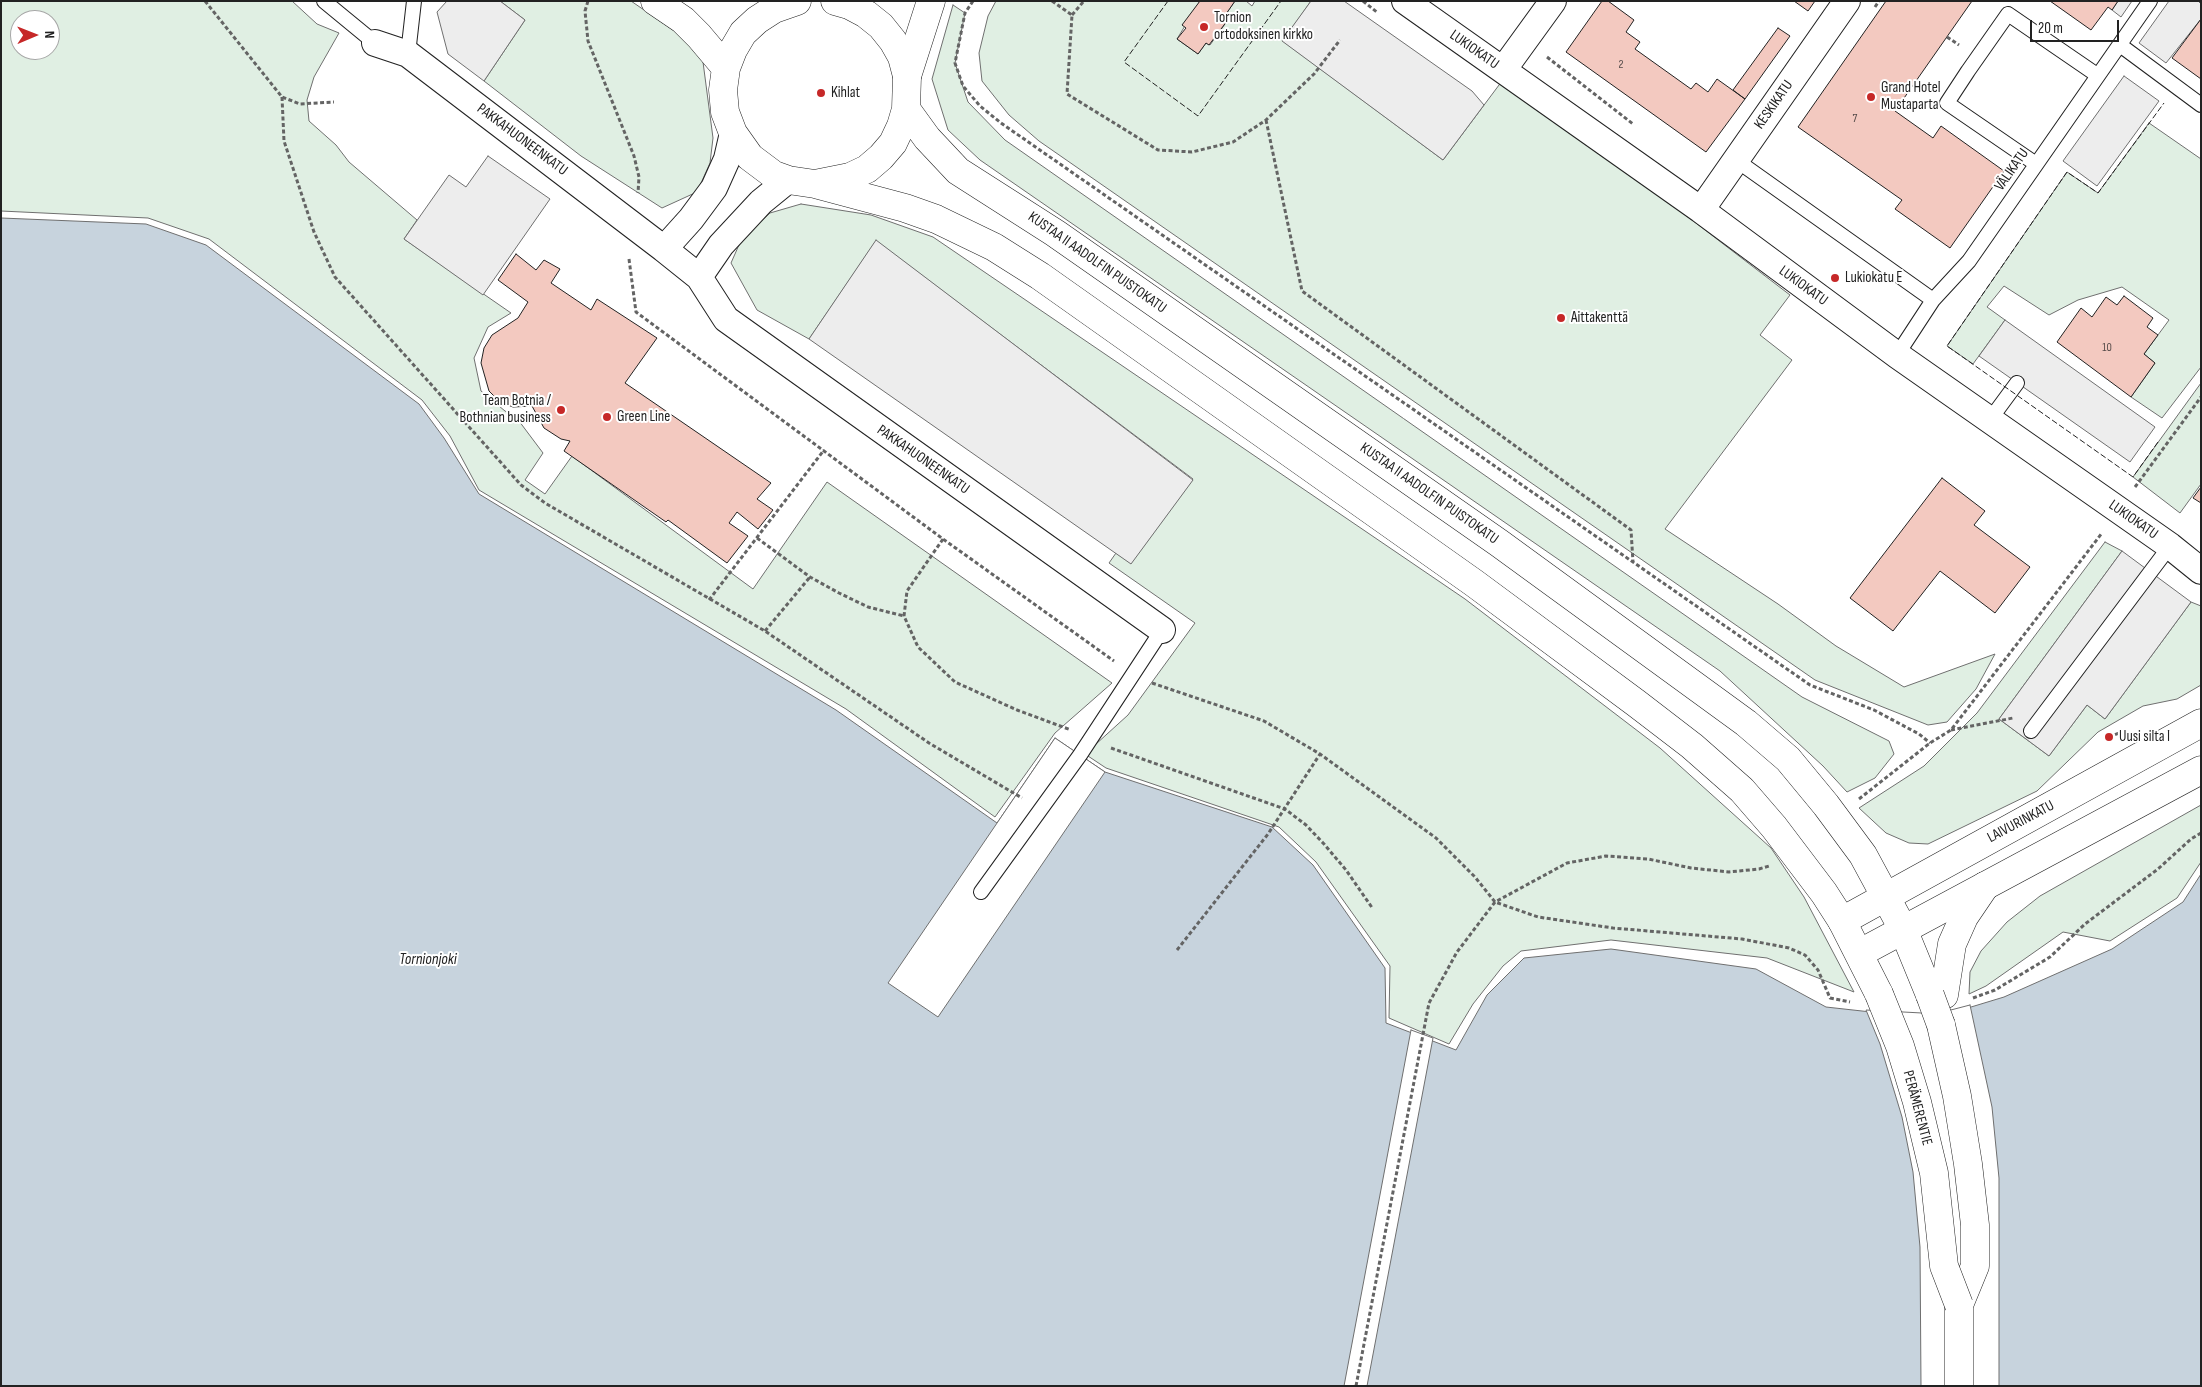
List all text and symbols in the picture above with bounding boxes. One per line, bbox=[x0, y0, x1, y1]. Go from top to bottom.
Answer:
place label: Tornion ortodoksinen kirkko bbox=[1214, 9, 1313, 44]
north arrow bbox=[10, 10, 60, 60]
scale bar bbox=[2032, 10, 2121, 42]
text: 20 m bbox=[2038, 19, 2063, 38]
marker: Tornion ortodoksinen kirkko bbox=[1198, 21, 1210, 33]
street label: LUKIOKATU bbox=[1446, 27, 1502, 73]
text: N bbox=[41, 31, 58, 39]
house number: 2 bbox=[1619, 58, 1623, 72]
street label: KESKIKATU bbox=[1751, 77, 1797, 133]
place label: Grand Hotel Mustaparta bbox=[1881, 79, 1941, 114]
place label: Kihlat bbox=[831, 84, 860, 102]
marker: Kihlat bbox=[815, 87, 827, 99]
marker: Grand Hotel Mustaparta bbox=[1865, 91, 1877, 103]
street label: PAKKAHUONEENKATU bbox=[473, 100, 571, 180]
house number: 7 bbox=[1853, 112, 1857, 126]
street label: VÄLIKATU bbox=[1991, 145, 2033, 195]
street label: KUSTAA II AADOLFIN PUISTOKATU bbox=[1024, 208, 1170, 318]
street label: LUKIOKATU bbox=[1775, 262, 1831, 310]
place label: Lukiokatu E bbox=[1845, 269, 1902, 287]
marker: Lukiokatu E bbox=[1829, 272, 1841, 284]
place label: Aittakenttä bbox=[1571, 309, 1628, 327]
marker: Aittakenttä bbox=[1555, 312, 1567, 324]
house number: 10 bbox=[2102, 341, 2112, 355]
place label: Team Botnia / Bothnian business bbox=[460, 392, 551, 427]
marker: Team Botnia / Bothnian business bbox=[555, 404, 567, 416]
place label: Green Line bbox=[617, 408, 670, 426]
marker: Green Line bbox=[601, 411, 613, 423]
street label: PAKKAHUONEENKATU bbox=[873, 421, 973, 499]
street label: KUSTAA II AADOLFIN PUISTOKATU bbox=[1356, 439, 1502, 549]
street label: LUKIOKATU bbox=[2105, 497, 2161, 543]
place label: Uusi silta I bbox=[2119, 728, 2170, 746]
marker: Uusi silta I bbox=[2103, 731, 2115, 743]
street label: LAIVURINKATU bbox=[1985, 797, 2057, 847]
water label: Tornionjoki bbox=[399, 950, 457, 970]
street label: PERÄMERENTIE bbox=[1898, 1069, 1936, 1147]

